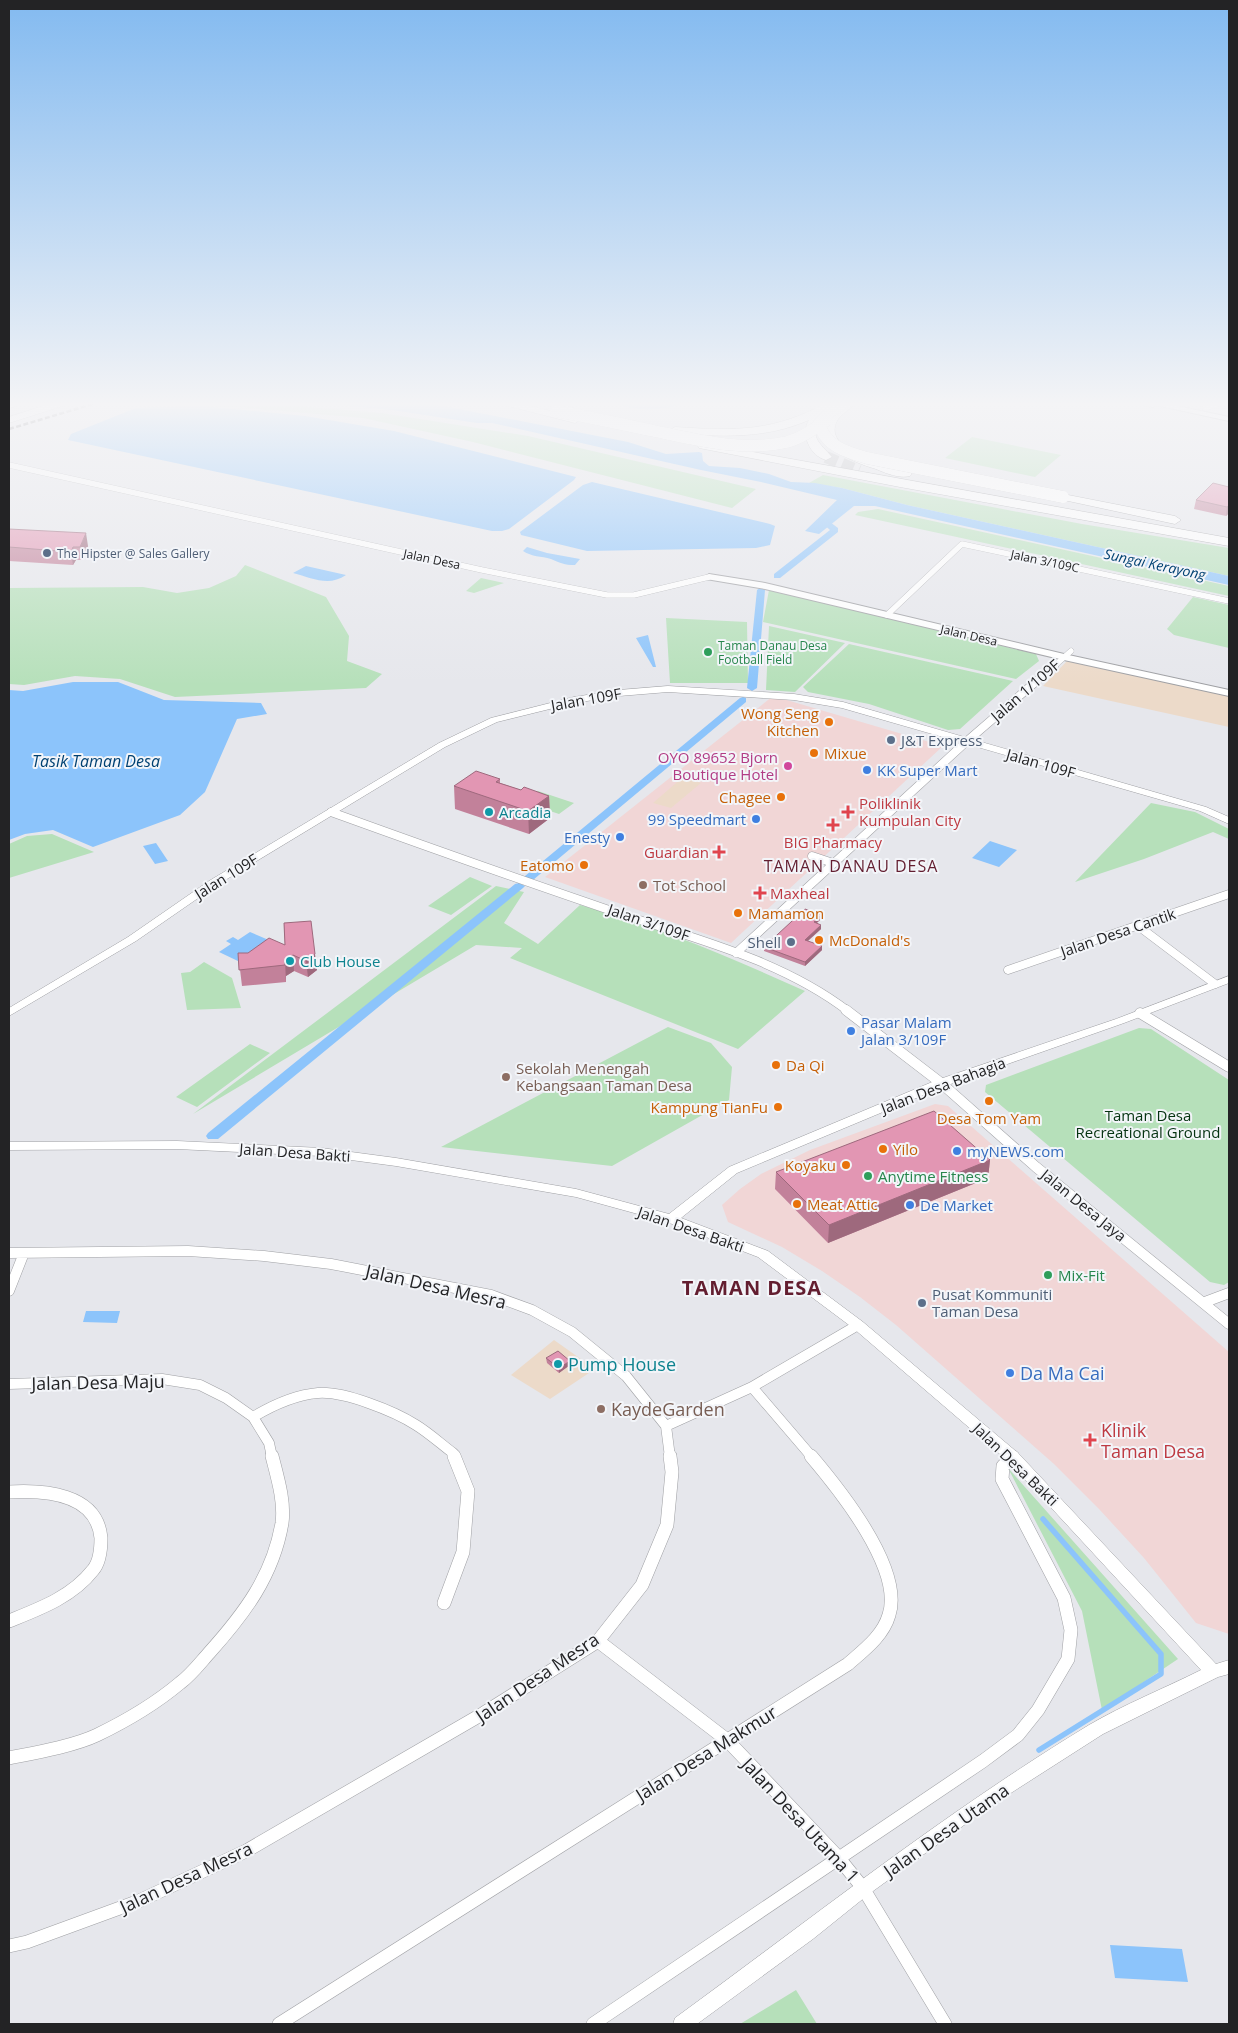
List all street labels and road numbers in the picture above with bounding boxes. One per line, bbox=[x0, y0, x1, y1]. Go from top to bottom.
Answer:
street label: Jalan Desa bbox=[401, 544, 462, 573]
street label: Jalan 3/109C bbox=[1008, 545, 1081, 577]
street label: Jalan Desa bbox=[938, 620, 999, 650]
street label: Jalan 1/109F bbox=[985, 654, 1064, 727]
street label: Jalan 109F bbox=[547, 683, 623, 715]
street label: Jalan 109F bbox=[1002, 743, 1078, 782]
street label: Jalan 109F bbox=[189, 849, 262, 904]
street label: Jalan 3/109F bbox=[604, 898, 693, 945]
street label: Jalan Desa Cantik bbox=[1056, 903, 1178, 962]
street label: Jalan Desa Bahagia bbox=[876, 1052, 1008, 1119]
street label: Jalan Desa Bakti bbox=[237, 1138, 351, 1166]
street label: Jalan Desa Jaya bbox=[1036, 1163, 1131, 1246]
street label: Jalan Desa Bakti bbox=[633, 1201, 747, 1257]
street label: Jalan Desa Mesra bbox=[361, 1258, 509, 1314]
street label: Jalan Desa Maju bbox=[29, 1369, 165, 1395]
street label: Jalan Desa Bakti bbox=[968, 1417, 1063, 1510]
street label: Jalan Desa Mesra bbox=[469, 1627, 603, 1728]
street label: Jalan Desa Makmur bbox=[629, 1699, 782, 1807]
street label: Jalan Desa Utama 1 bbox=[735, 1751, 865, 1888]
street label: Jalan Desa Utama bbox=[877, 1778, 1013, 1883]
street label: Jalan Desa Mesra bbox=[114, 1836, 256, 1919]

